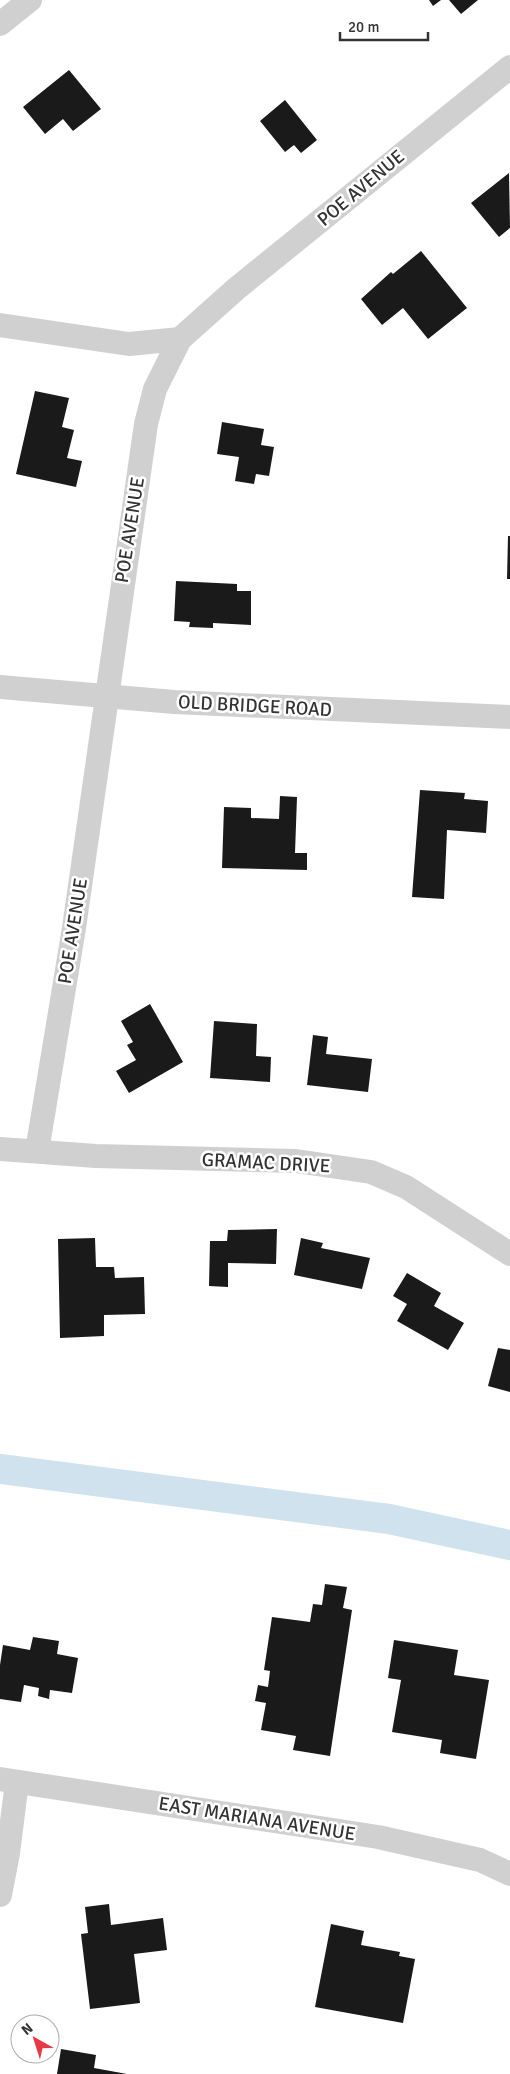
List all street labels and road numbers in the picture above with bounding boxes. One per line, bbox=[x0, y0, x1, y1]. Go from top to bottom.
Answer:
street label: POE AVENUE bbox=[312, 144, 410, 232]
street label: POE AVENUE bbox=[110, 475, 150, 585]
street label: OLD BRIDGE ROAD bbox=[177, 690, 333, 722]
street label: POE AVENUE bbox=[53, 876, 93, 986]
street label: GRAMAC DRIVE bbox=[201, 1148, 331, 1178]
street label: EAST MARIANA AVENUE bbox=[157, 1792, 357, 1846]

